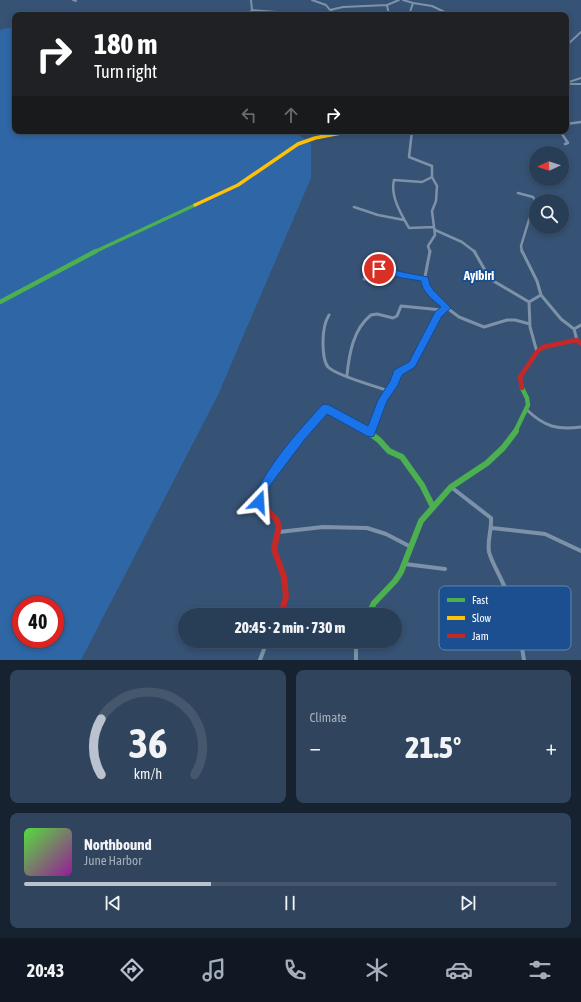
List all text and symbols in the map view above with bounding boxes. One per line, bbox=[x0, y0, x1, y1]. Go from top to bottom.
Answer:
icon: right bbox=[28, 28, 80, 80]
text: 180 m bbox=[94, 28, 157, 60]
text: Turn right bbox=[94, 61, 157, 82]
icon: left bbox=[238, 104, 260, 126]
icon: ahead bbox=[280, 104, 302, 126]
icon: right bbox=[322, 104, 344, 126]
north arrow bbox=[529, 146, 569, 186]
map controls bbox=[529, 146, 569, 234]
button: search bbox=[529, 194, 569, 234]
pin bbox=[362, 252, 396, 286]
icon: arrive bbox=[368, 258, 390, 280]
district label: Ayibiri bbox=[463, 268, 494, 283]
position arrow bbox=[238, 481, 280, 523]
legend bbox=[439, 586, 571, 650]
text: Fast bbox=[472, 594, 488, 606]
speed limit sign: 40 bbox=[12, 596, 64, 648]
text: Slow bbox=[472, 612, 491, 624]
text: 20:45 · 2 min · 730 m bbox=[235, 619, 345, 636]
text: Jam bbox=[472, 630, 489, 642]
text: Climate bbox=[310, 710, 347, 725]
text: 36 bbox=[128, 718, 167, 766]
text: 21.5° bbox=[405, 730, 461, 764]
text: − bbox=[310, 734, 321, 760]
text: + bbox=[546, 734, 557, 760]
text: km/h bbox=[134, 765, 162, 781]
text: Northbound bbox=[84, 836, 152, 853]
text: June Harbor bbox=[84, 853, 142, 868]
icon: previous bbox=[102, 892, 124, 914]
icon: pause bbox=[279, 892, 301, 914]
icon: next bbox=[457, 892, 479, 914]
icon: directions bbox=[118, 956, 146, 984]
icon: music bbox=[200, 956, 228, 984]
icon: phone bbox=[281, 956, 309, 984]
icon: climate bbox=[363, 956, 391, 984]
icon: car bbox=[445, 956, 473, 984]
icon: filters bbox=[526, 956, 554, 984]
text: 20:43 bbox=[27, 960, 64, 981]

